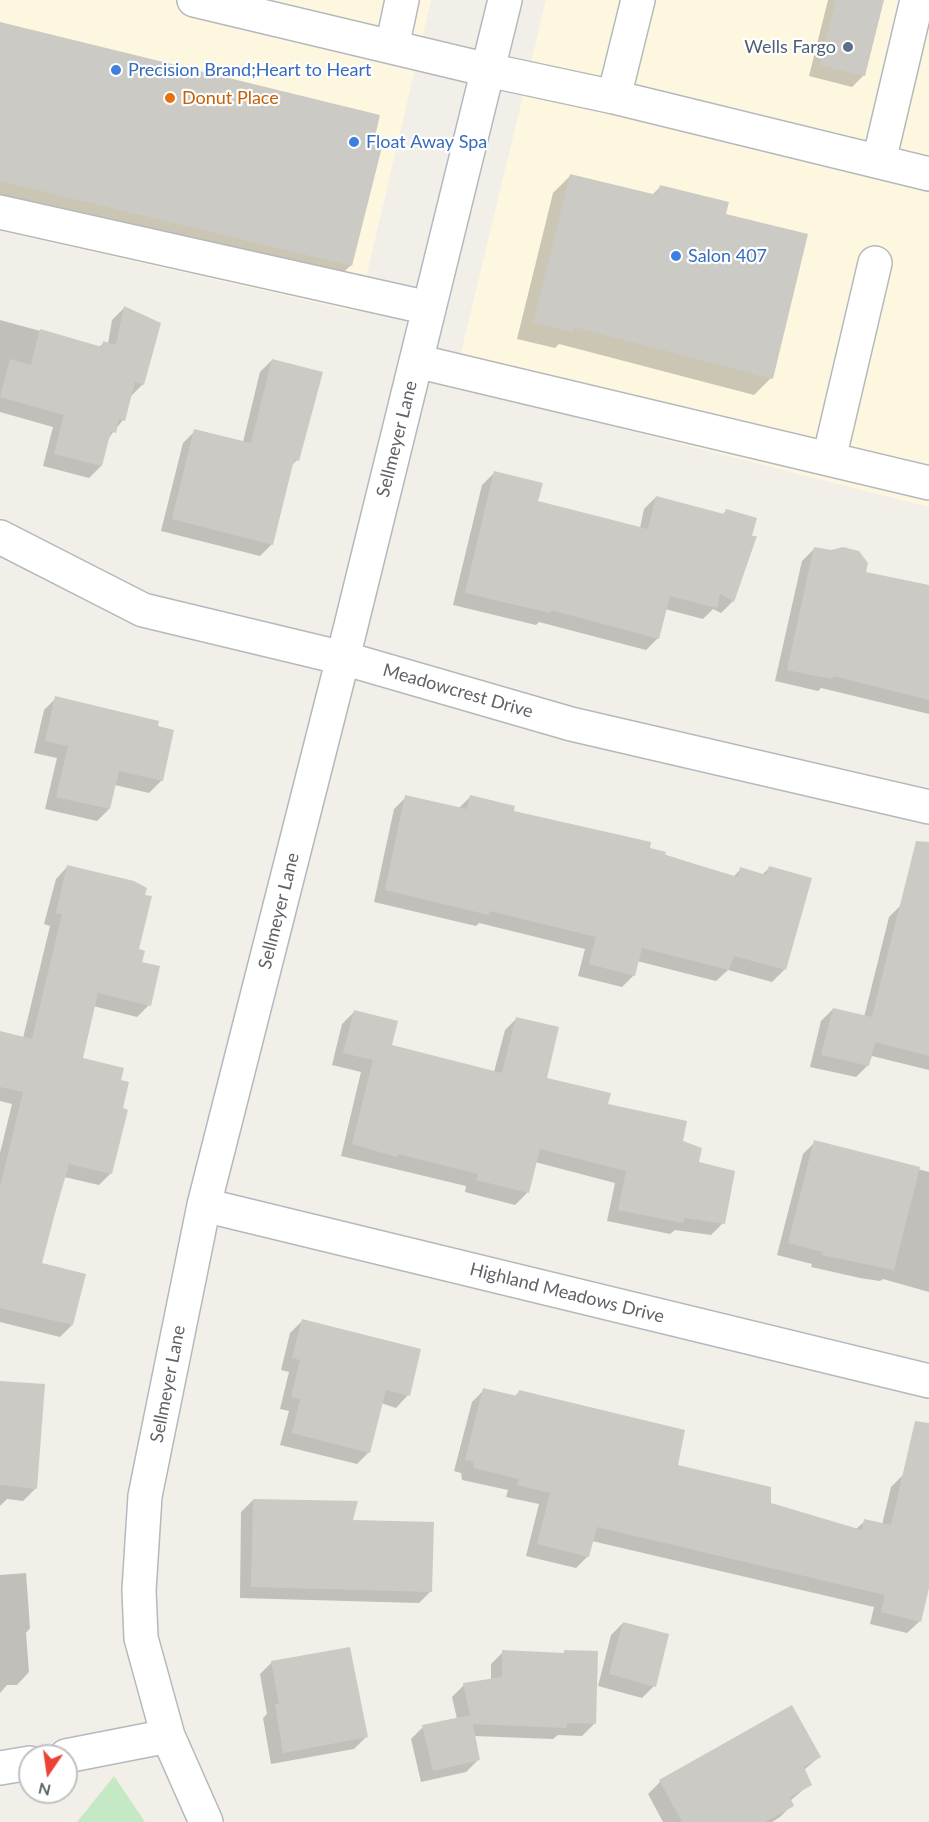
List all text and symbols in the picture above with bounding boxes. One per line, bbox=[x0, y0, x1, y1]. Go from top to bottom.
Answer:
place label: Wells Fargo bbox=[744, 36, 836, 58]
marker: Wells Fargo bbox=[841, 40, 855, 54]
place label: Precision Brand;Heart to Heart bbox=[128, 59, 372, 81]
marker: Precision Brand;Heart to Heart bbox=[109, 63, 123, 77]
place label: Donut Place bbox=[182, 87, 279, 109]
marker: Donut Place bbox=[163, 91, 177, 105]
place label: Float Away Spa bbox=[366, 131, 487, 153]
marker: Float Away Spa bbox=[347, 135, 361, 149]
place label: Salon 407 bbox=[688, 245, 767, 267]
marker: Salon 407 bbox=[669, 249, 683, 263]
street label: Sellmeyer Lane bbox=[372, 379, 422, 499]
street label: Meadowcrest Drive bbox=[380, 659, 536, 723]
street label: Sellmeyer Lane bbox=[254, 851, 304, 971]
street label: Highland Meadows Drive bbox=[468, 1258, 666, 1328]
street label: Sellmeyer Lane bbox=[146, 1323, 190, 1445]
north arrow bbox=[18, 1744, 78, 1804]
text: N bbox=[36, 1779, 52, 1801]

